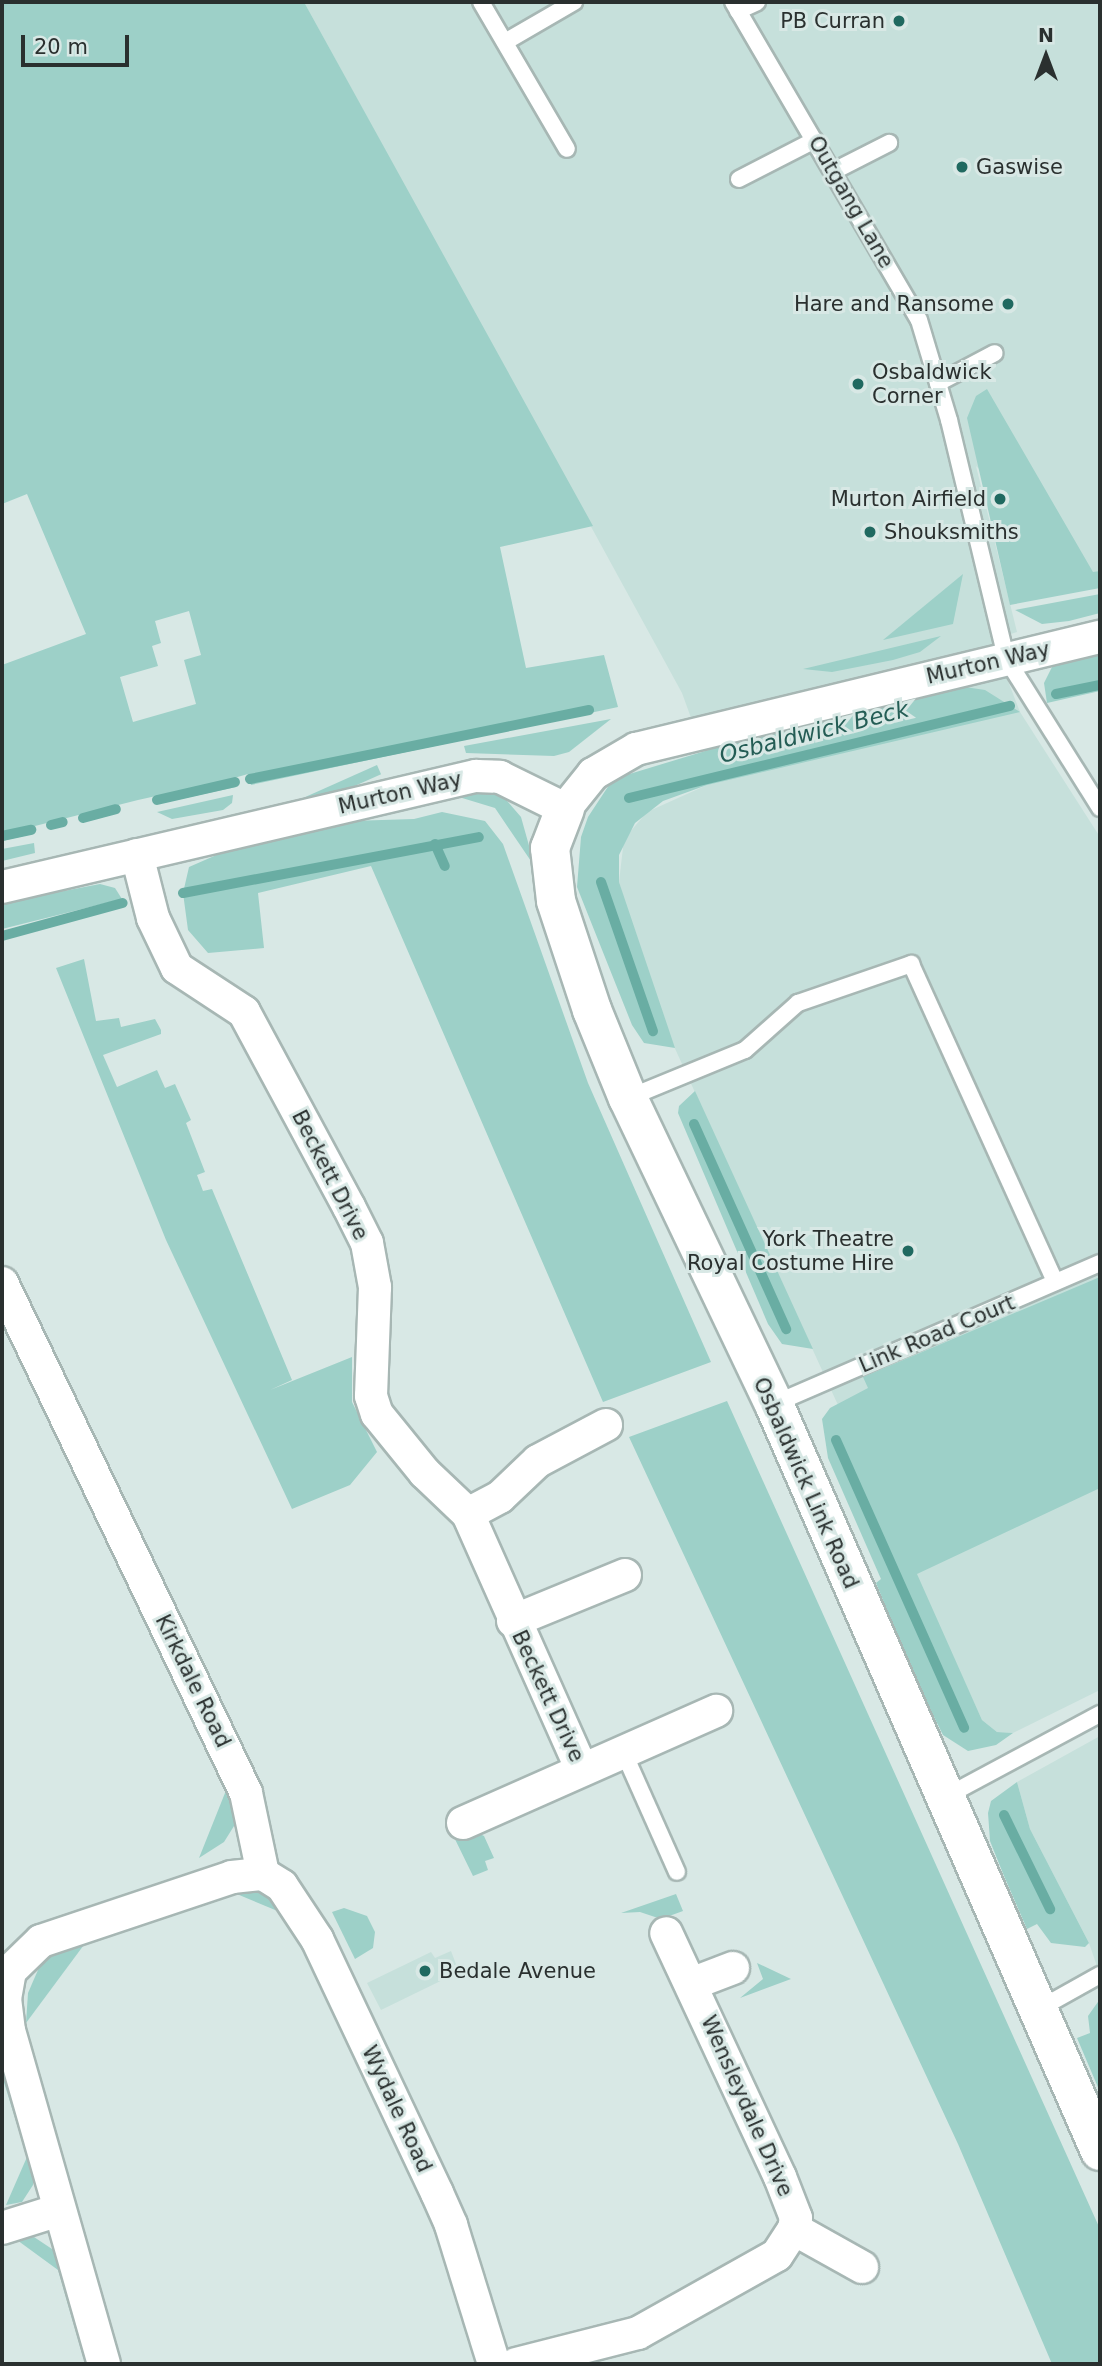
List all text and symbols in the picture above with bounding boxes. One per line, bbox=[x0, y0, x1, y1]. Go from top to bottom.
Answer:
place label: PB Curran bbox=[780, 8, 885, 34]
marker: PB Curran bbox=[891, 13, 907, 29]
scale bar bbox=[24, 21, 133, 65]
north arrow bbox=[1011, 21, 1081, 91]
text: N bbox=[1038, 24, 1054, 46]
text: 20 m bbox=[34, 35, 88, 59]
street label: Outgang Lane bbox=[803, 131, 899, 273]
place label: Gaswise bbox=[976, 154, 1063, 180]
marker: Gaswise bbox=[954, 159, 970, 175]
place label: Hare and Ransome bbox=[794, 291, 994, 317]
marker: Hare and Ransome bbox=[1000, 296, 1016, 312]
place label: Osbaldwick Corner bbox=[872, 359, 992, 409]
marker: Osbaldwick Corner bbox=[850, 376, 866, 392]
place label: Murton Airfield bbox=[831, 486, 986, 512]
marker: Murton Airfield bbox=[992, 491, 1008, 507]
place label: Shouksmiths bbox=[884, 519, 1019, 545]
marker: Shouksmiths bbox=[862, 524, 878, 540]
street label: Murton Way bbox=[924, 637, 1052, 689]
water label: Osbaldwick Beck bbox=[716, 695, 912, 769]
street label: Murton Way bbox=[336, 767, 464, 819]
street label: Beckett Drive bbox=[286, 1106, 374, 1244]
place label: York Theatre Royal Costume Hire bbox=[687, 1226, 894, 1276]
marker: York Theatre Royal Costume Hire bbox=[900, 1243, 916, 1259]
street label: Link Road Court bbox=[855, 1290, 1019, 1378]
street label: Osbaldwick Link Road bbox=[748, 1373, 864, 1593]
street label: Kirkdale Road bbox=[150, 1610, 236, 1752]
street label: Beckett Drive bbox=[507, 1626, 589, 1766]
place label: Bedale Avenue bbox=[439, 1958, 596, 1984]
marker: Bedale Avenue bbox=[417, 1963, 433, 1979]
street label: Wensleydale Drive bbox=[696, 2012, 798, 2200]
street label: Wydale Road bbox=[357, 2042, 437, 2176]

